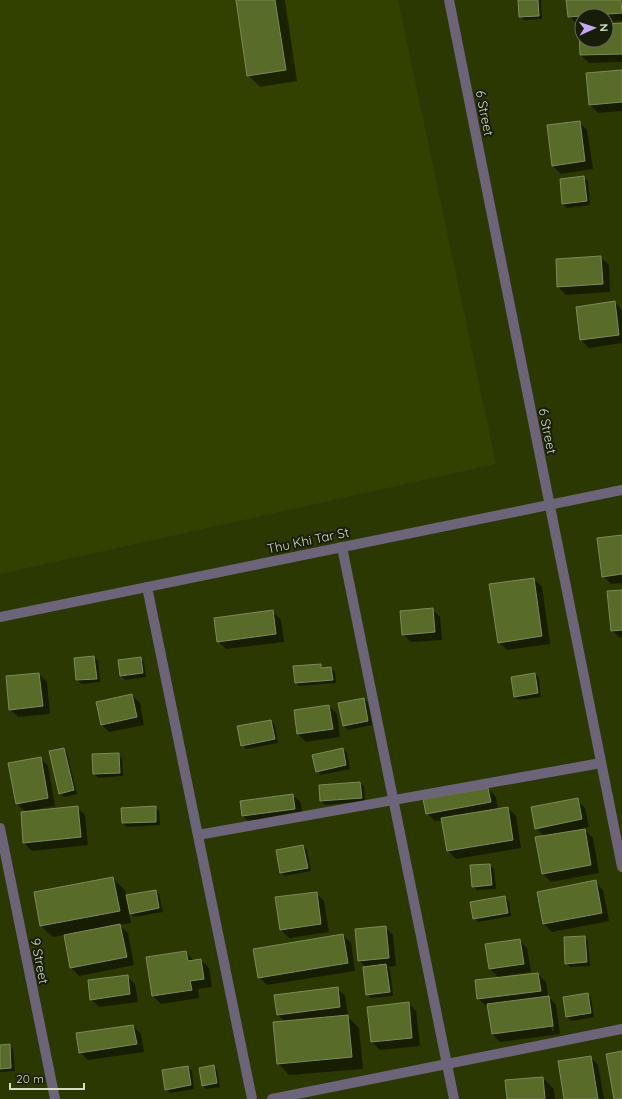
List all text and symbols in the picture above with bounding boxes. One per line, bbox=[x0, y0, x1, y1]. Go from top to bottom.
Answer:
north arrow bbox=[574, 8, 614, 48]
text: N bbox=[597, 23, 611, 32]
street label: 6 Street bbox=[473, 89, 497, 137]
street label: 6 Street bbox=[536, 407, 560, 455]
street label: Thu Khi Tar St bbox=[266, 524, 350, 556]
street label: 9 Street bbox=[28, 937, 52, 985]
scale bar bbox=[10, 1065, 84, 1091]
text: 20 m bbox=[16, 1071, 44, 1086]

